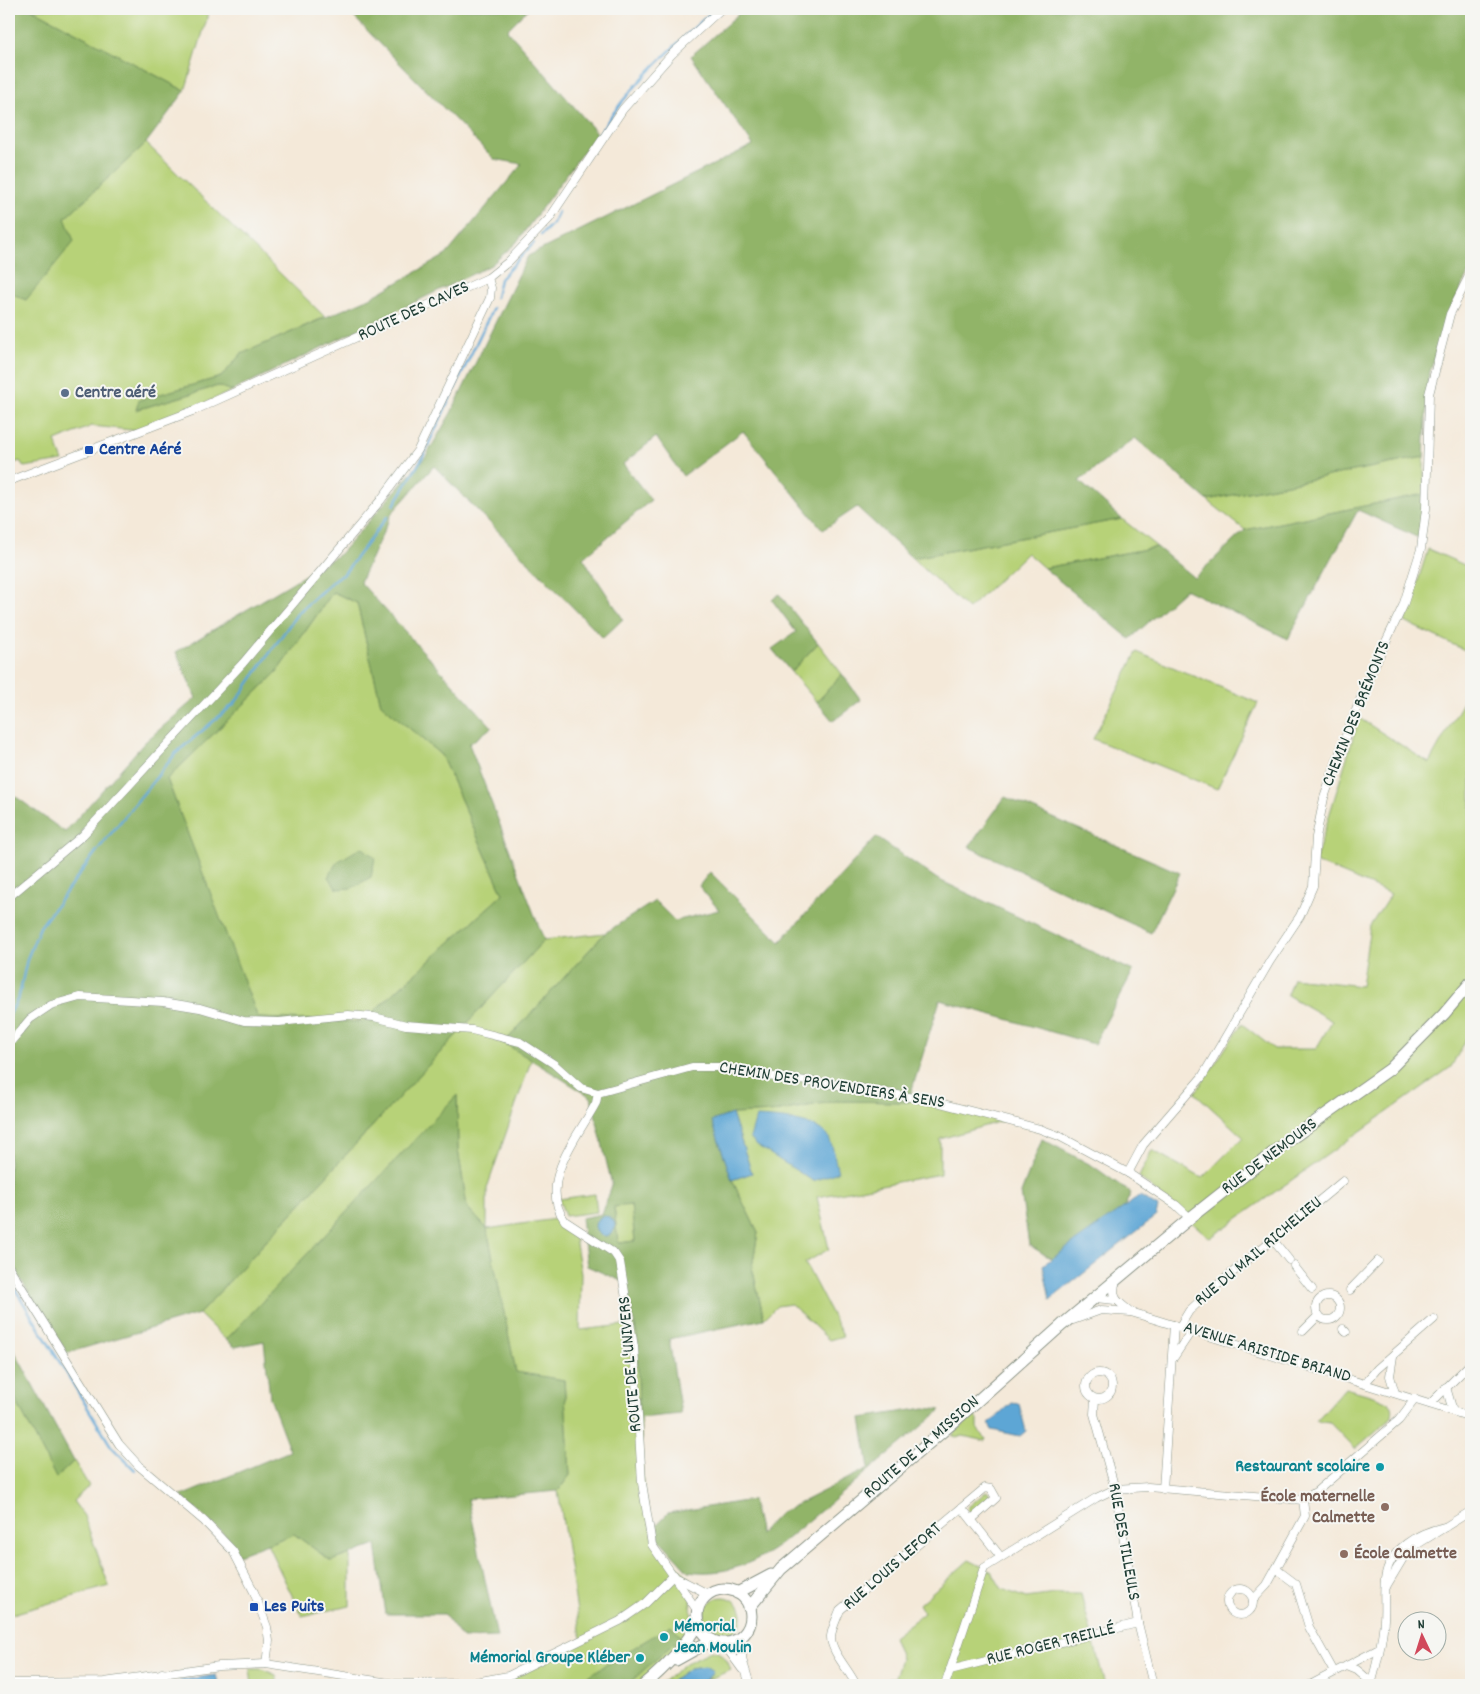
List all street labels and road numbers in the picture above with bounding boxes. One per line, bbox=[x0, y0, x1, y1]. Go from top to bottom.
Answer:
street label: ROUTE DES CAVES bbox=[354, 275, 474, 349]
street label: CHEMIN DES BRÉMONTS bbox=[1316, 637, 1398, 791]
street label: CHEMIN DES PROVENDIERS À SENS bbox=[717, 1056, 947, 1116]
street label: RUE DE NEMOURS bbox=[1217, 1112, 1323, 1201]
street label: RUE DU MAIL RICHELIEU bbox=[1190, 1191, 1328, 1313]
street label: ROUTE DE L'UNIVERS bbox=[613, 1295, 649, 1433]
street label: AVENUE ARISTIDE BRIAND bbox=[1180, 1316, 1354, 1390]
street label: ROUTE DE LA MISSION bbox=[858, 1390, 986, 1506]
street label: RUE DES TILLEULS bbox=[1100, 1481, 1146, 1603]
street label: RUE LOUIS LEFORT bbox=[838, 1517, 948, 1617]
street label: RUE ROGER TREILLÉ bbox=[984, 1617, 1118, 1673]

